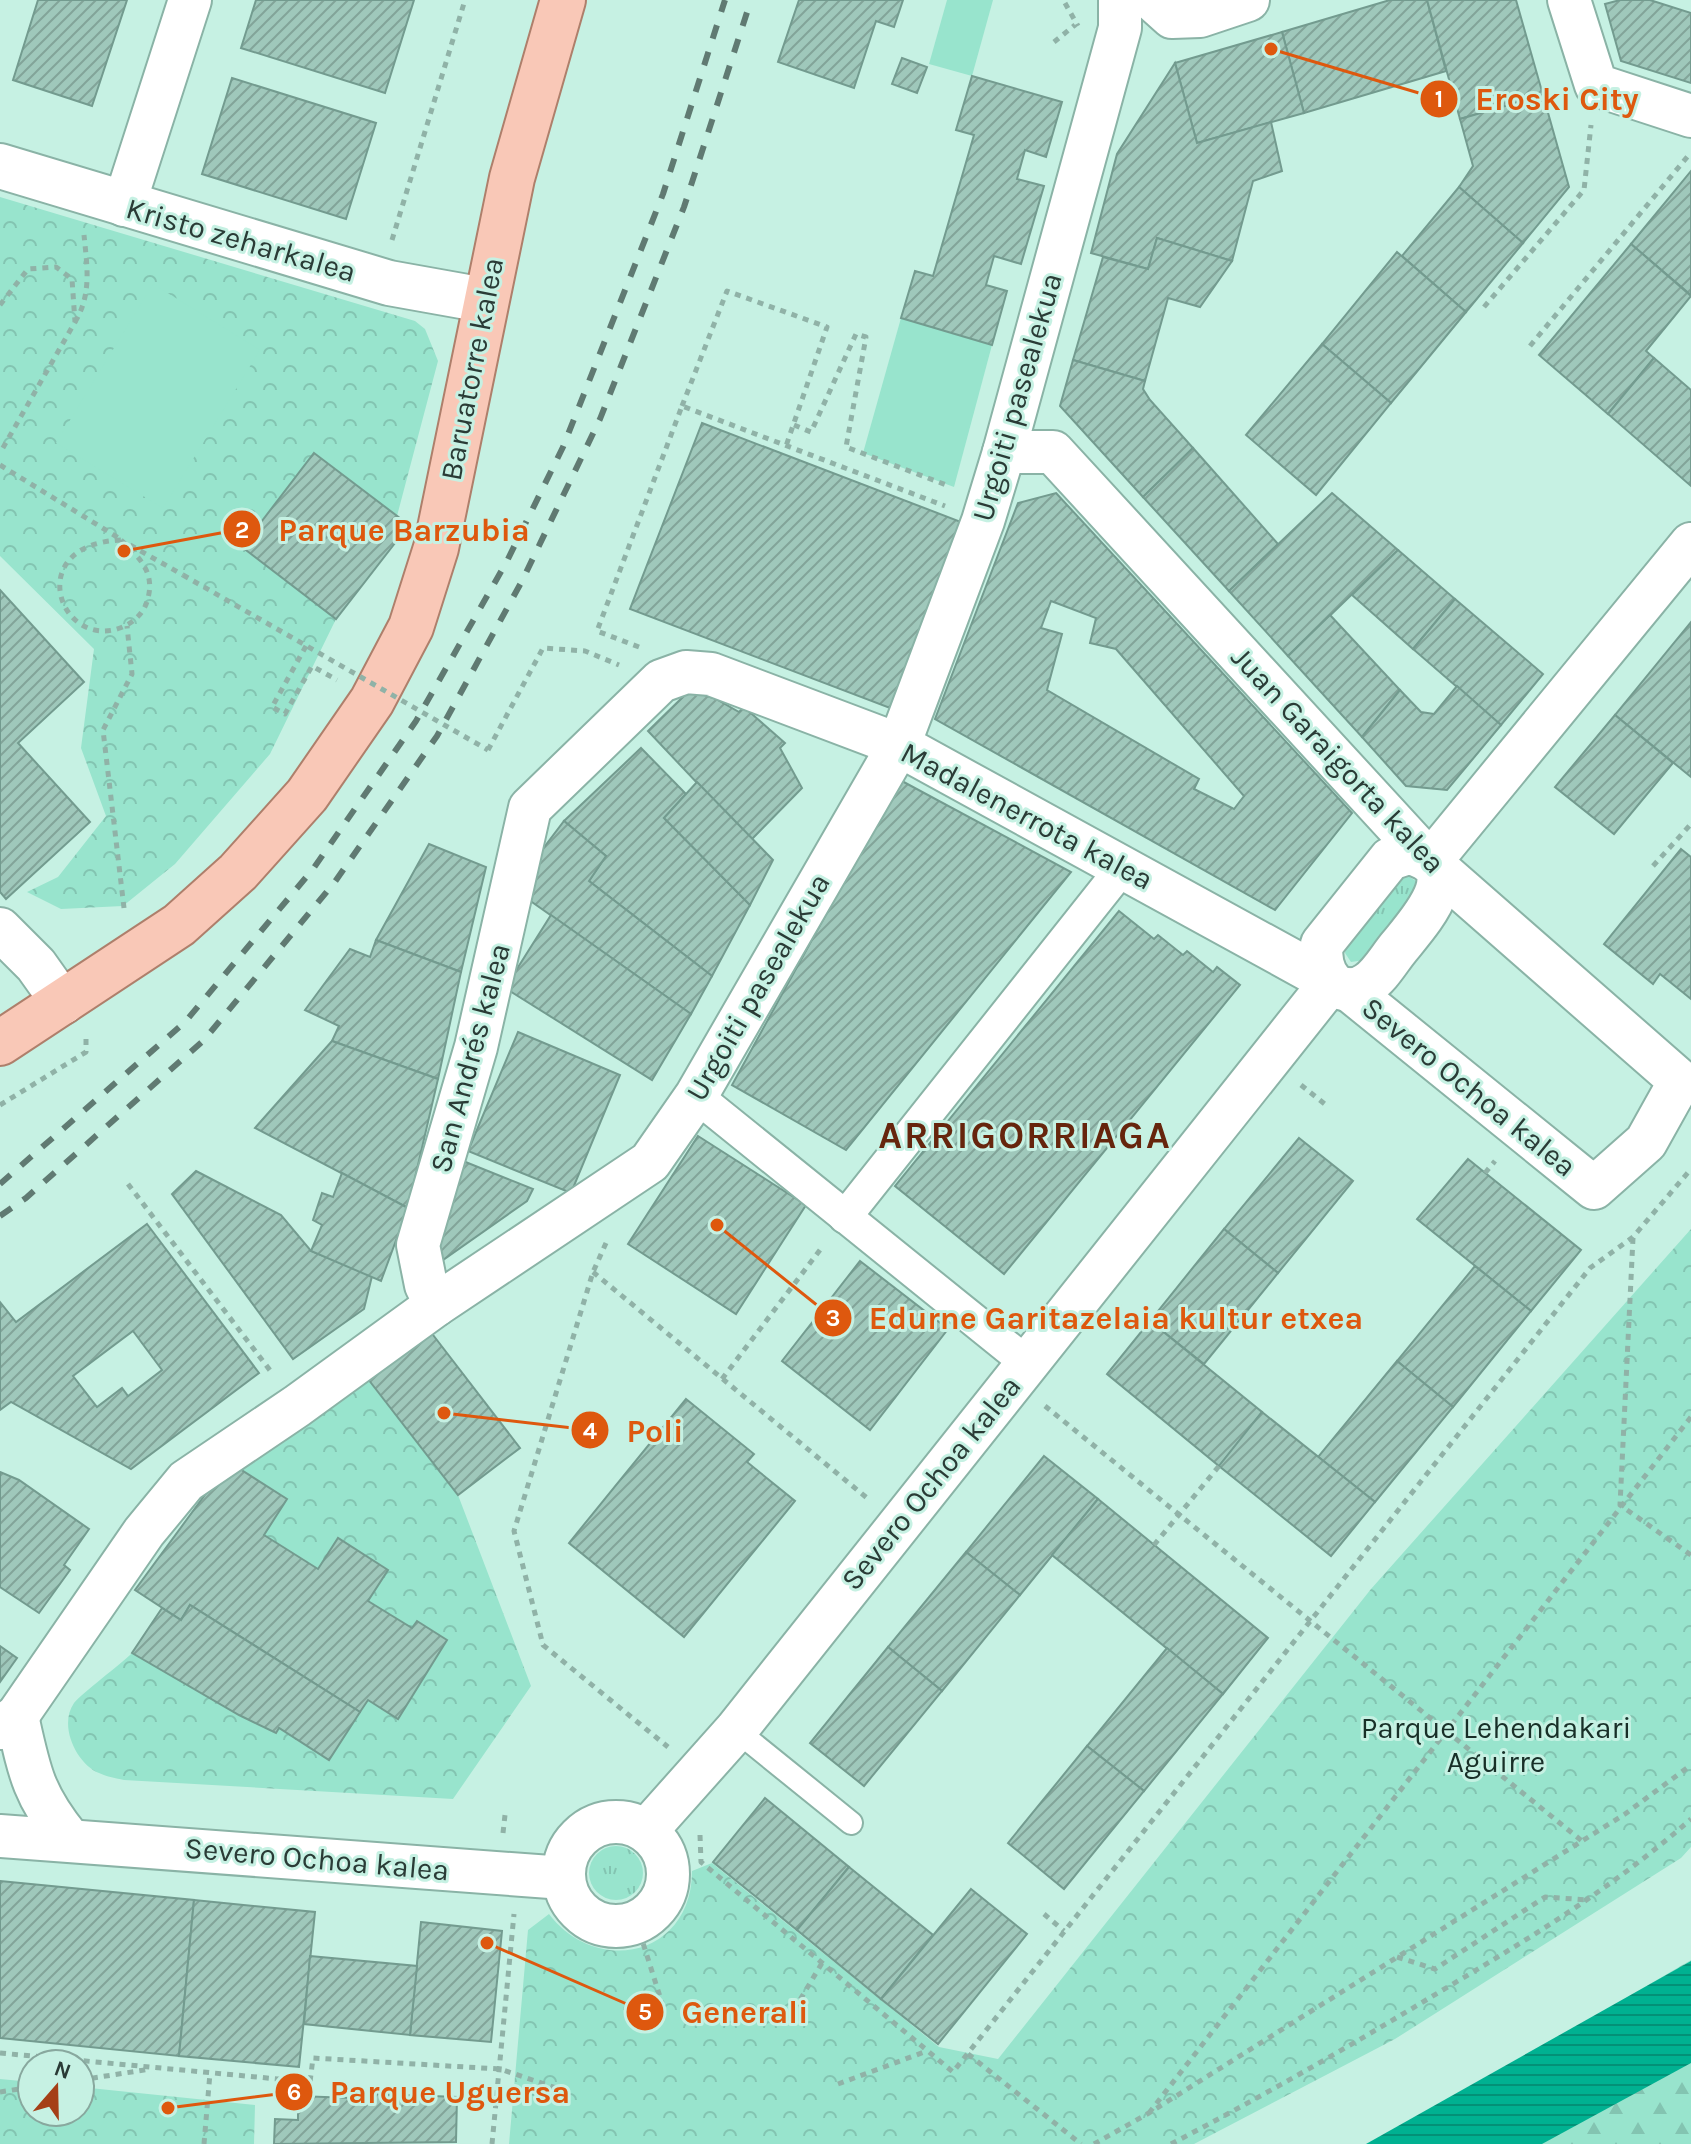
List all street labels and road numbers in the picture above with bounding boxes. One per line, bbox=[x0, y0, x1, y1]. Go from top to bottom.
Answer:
street label: Kristo zeharkalea bbox=[122, 190, 360, 290]
street label: Baruatorre kalea bbox=[433, 254, 511, 484]
street label: Urgoiti pasealekua bbox=[964, 269, 1070, 525]
street label: Juan Garaigorta kalea bbox=[1224, 639, 1452, 881]
street label: Madalenerrota kalea bbox=[895, 734, 1159, 898]
street label: Urgoiti pasealekua bbox=[678, 867, 838, 1107]
street label: San Andrés kalea bbox=[422, 939, 518, 1177]
street label: Severo Ochoa kalea bbox=[1355, 990, 1583, 1184]
street label: Severo Ochoa kalea bbox=[834, 1369, 1028, 1597]
street label: Severo Ochoa kalea bbox=[183, 1830, 451, 1888]

